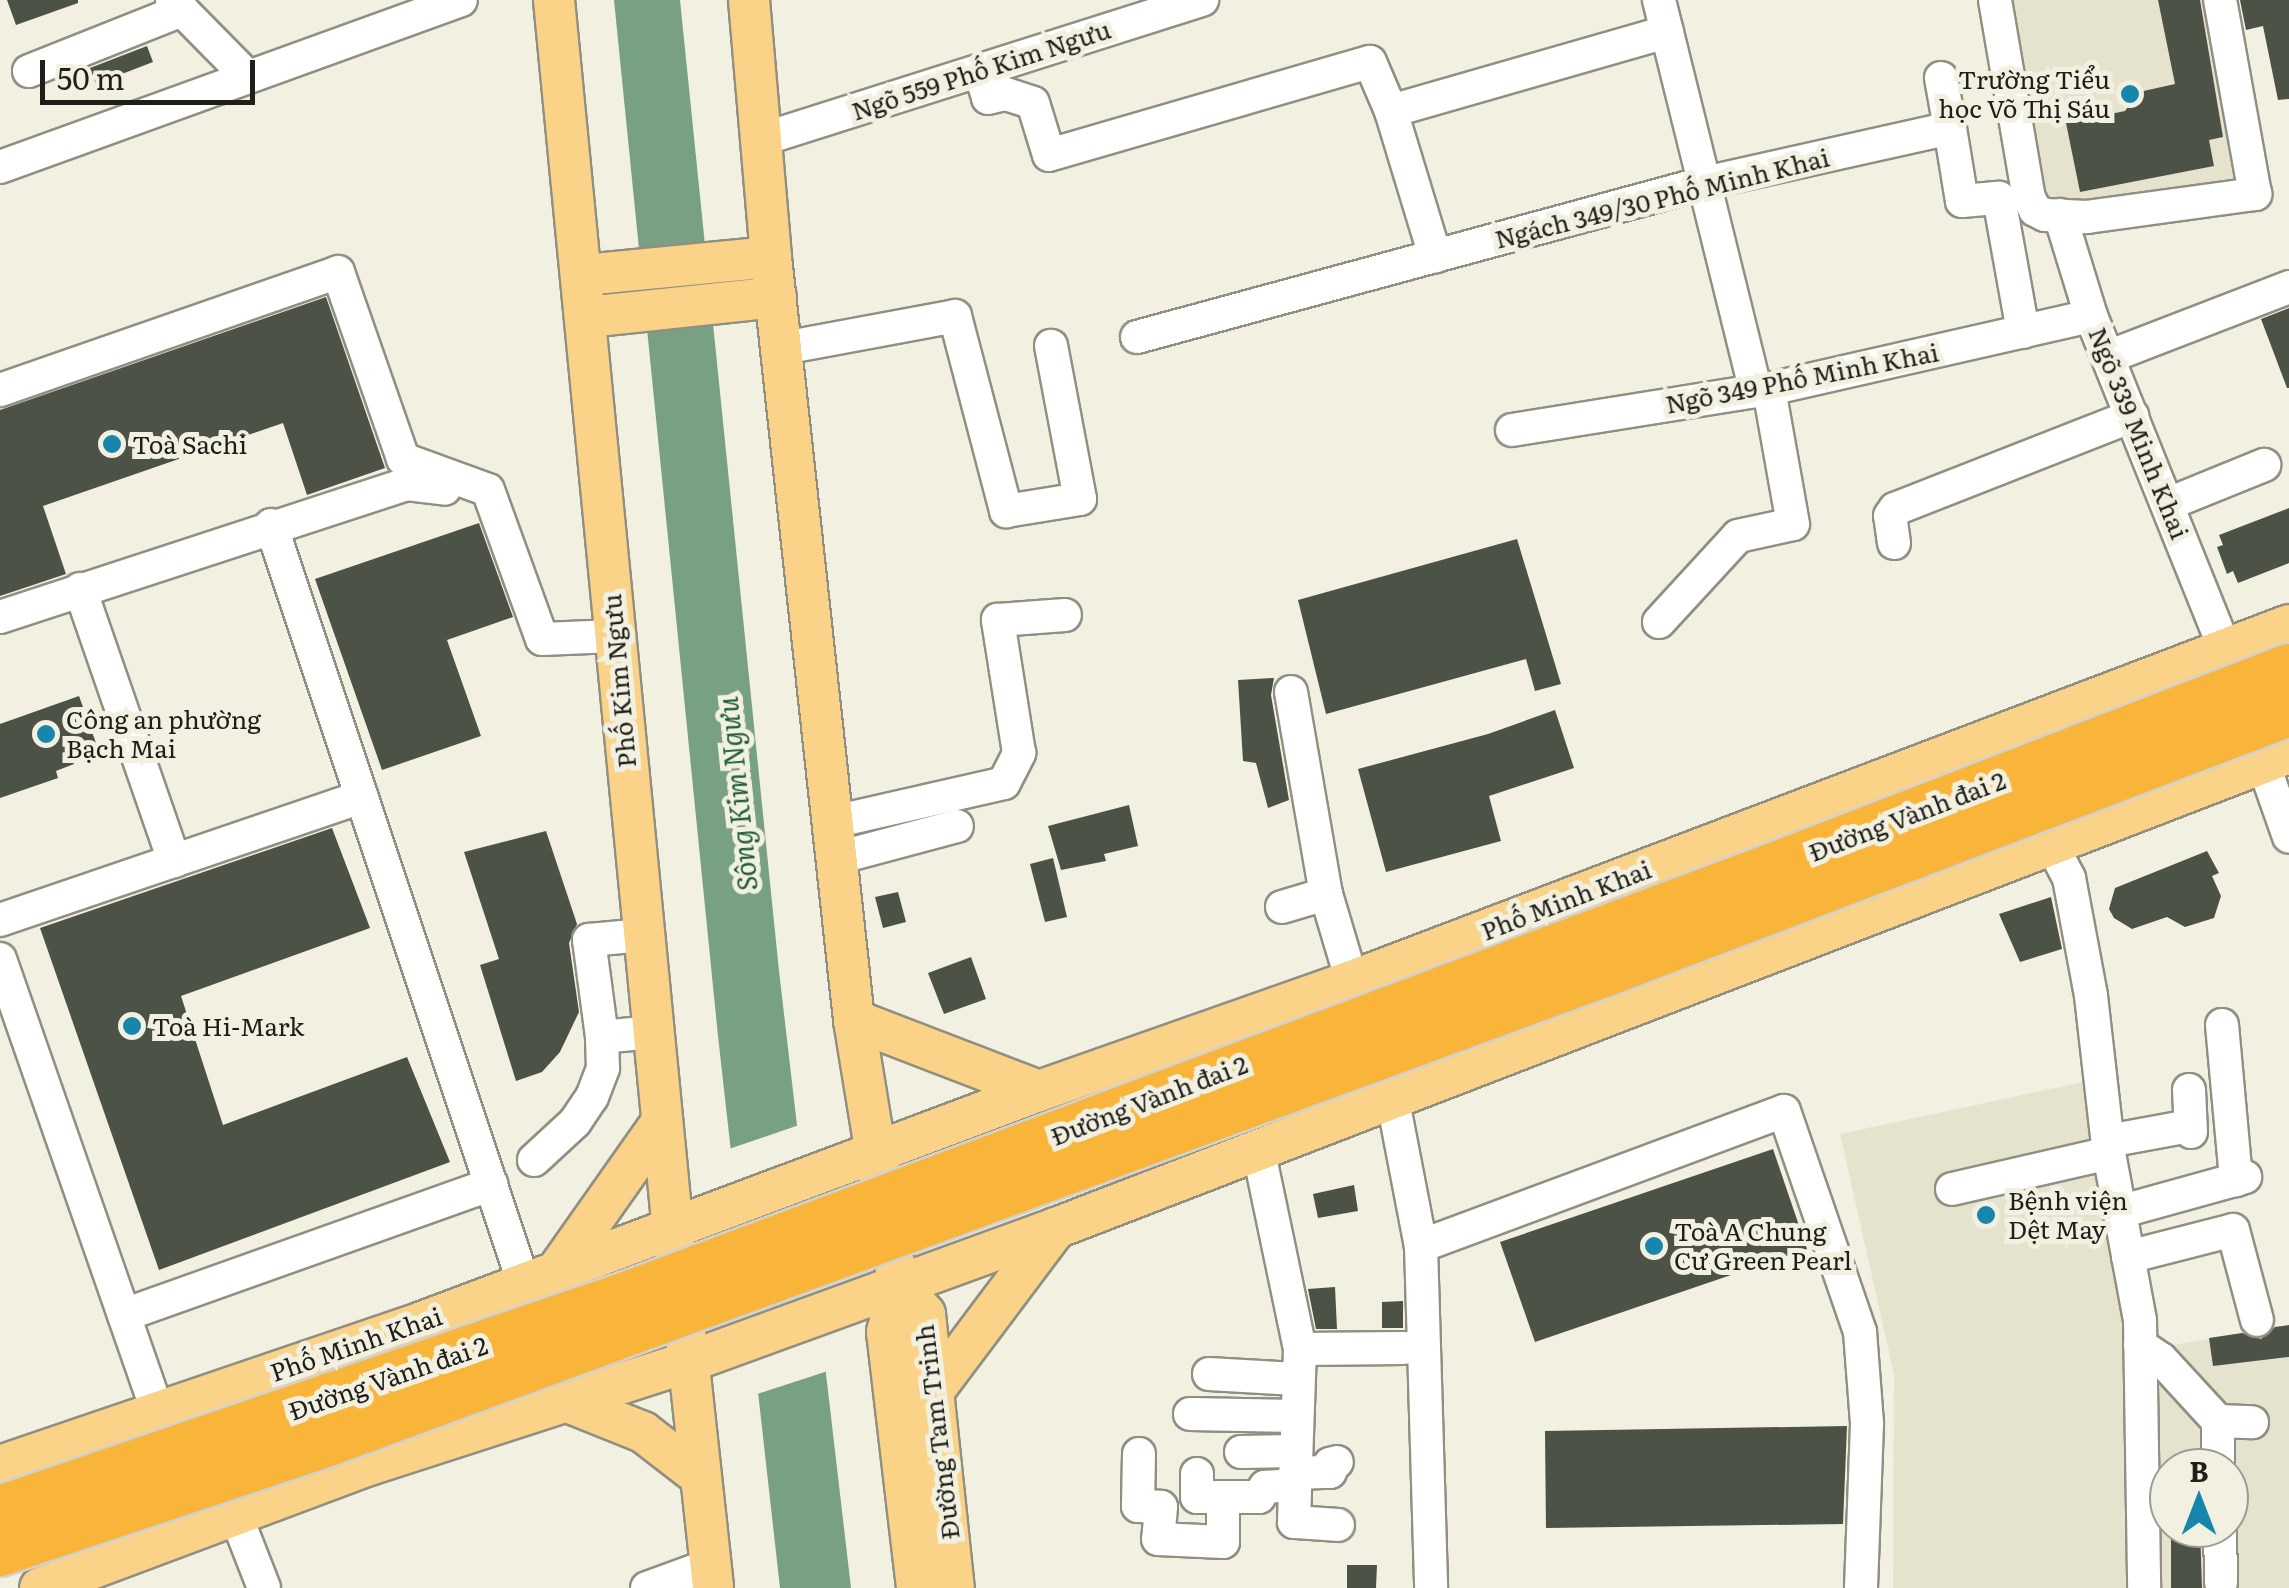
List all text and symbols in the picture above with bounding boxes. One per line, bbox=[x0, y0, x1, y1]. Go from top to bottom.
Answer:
street label: Ngõ 559 Phố Kim Ngưu bbox=[848, 14, 1114, 126]
scale bar bbox=[45, 40, 260, 102]
text: 50 m bbox=[57, 55, 125, 99]
place label: Trường Tiểu học Võ Thị Sáu bbox=[1938, 65, 2110, 124]
marker: Trường Tiểu học Võ Thị Sáu bbox=[2119, 83, 2141, 105]
street label: Ngách 349/30 Phố Minh Khai bbox=[1492, 142, 1832, 254]
street label: Ngõ 339 Minh Khai bbox=[2083, 323, 2195, 543]
street label: Ngõ 349 Phố Minh Khai bbox=[1663, 337, 1941, 419]
place label: Toà Sachi bbox=[132, 429, 247, 459]
marker: Toà Sachi bbox=[101, 433, 123, 455]
street label: Phố Kim Ngưu bbox=[596, 593, 642, 769]
water label: Sông Kim Ngưu bbox=[709, 695, 763, 893]
place label: Công an phường Bạch Mai bbox=[66, 705, 261, 764]
marker: Công an phường Bạch Mai bbox=[35, 723, 57, 745]
street label: Đường Vành đai 2 bbox=[1804, 765, 2010, 867]
street label: Phố Minh Khai bbox=[1477, 854, 1655, 946]
place label: Toà Hi-Mark bbox=[152, 1011, 304, 1041]
marker: Toà Hi-Mark bbox=[121, 1015, 143, 1037]
street label: Đường Vành đai 2 bbox=[1046, 1049, 1252, 1151]
place label: Bệnh viện Dệt May bbox=[2008, 1186, 2128, 1245]
marker: Bệnh viện Dệt May bbox=[1973, 1202, 1999, 1228]
place label: Toà A Chung Cư Green Pearl bbox=[1674, 1217, 1852, 1276]
marker: Toà A Chung Cư Green Pearl bbox=[1643, 1235, 1665, 1257]
street label: Phố Minh Khai bbox=[266, 1301, 446, 1387]
street label: Đường Tam Trinh bbox=[909, 1323, 965, 1541]
street label: Đường Vành đai 2 bbox=[285, 1330, 491, 1426]
north arrow bbox=[2149, 1448, 2249, 1548]
text: B bbox=[2189, 1449, 2209, 1491]

